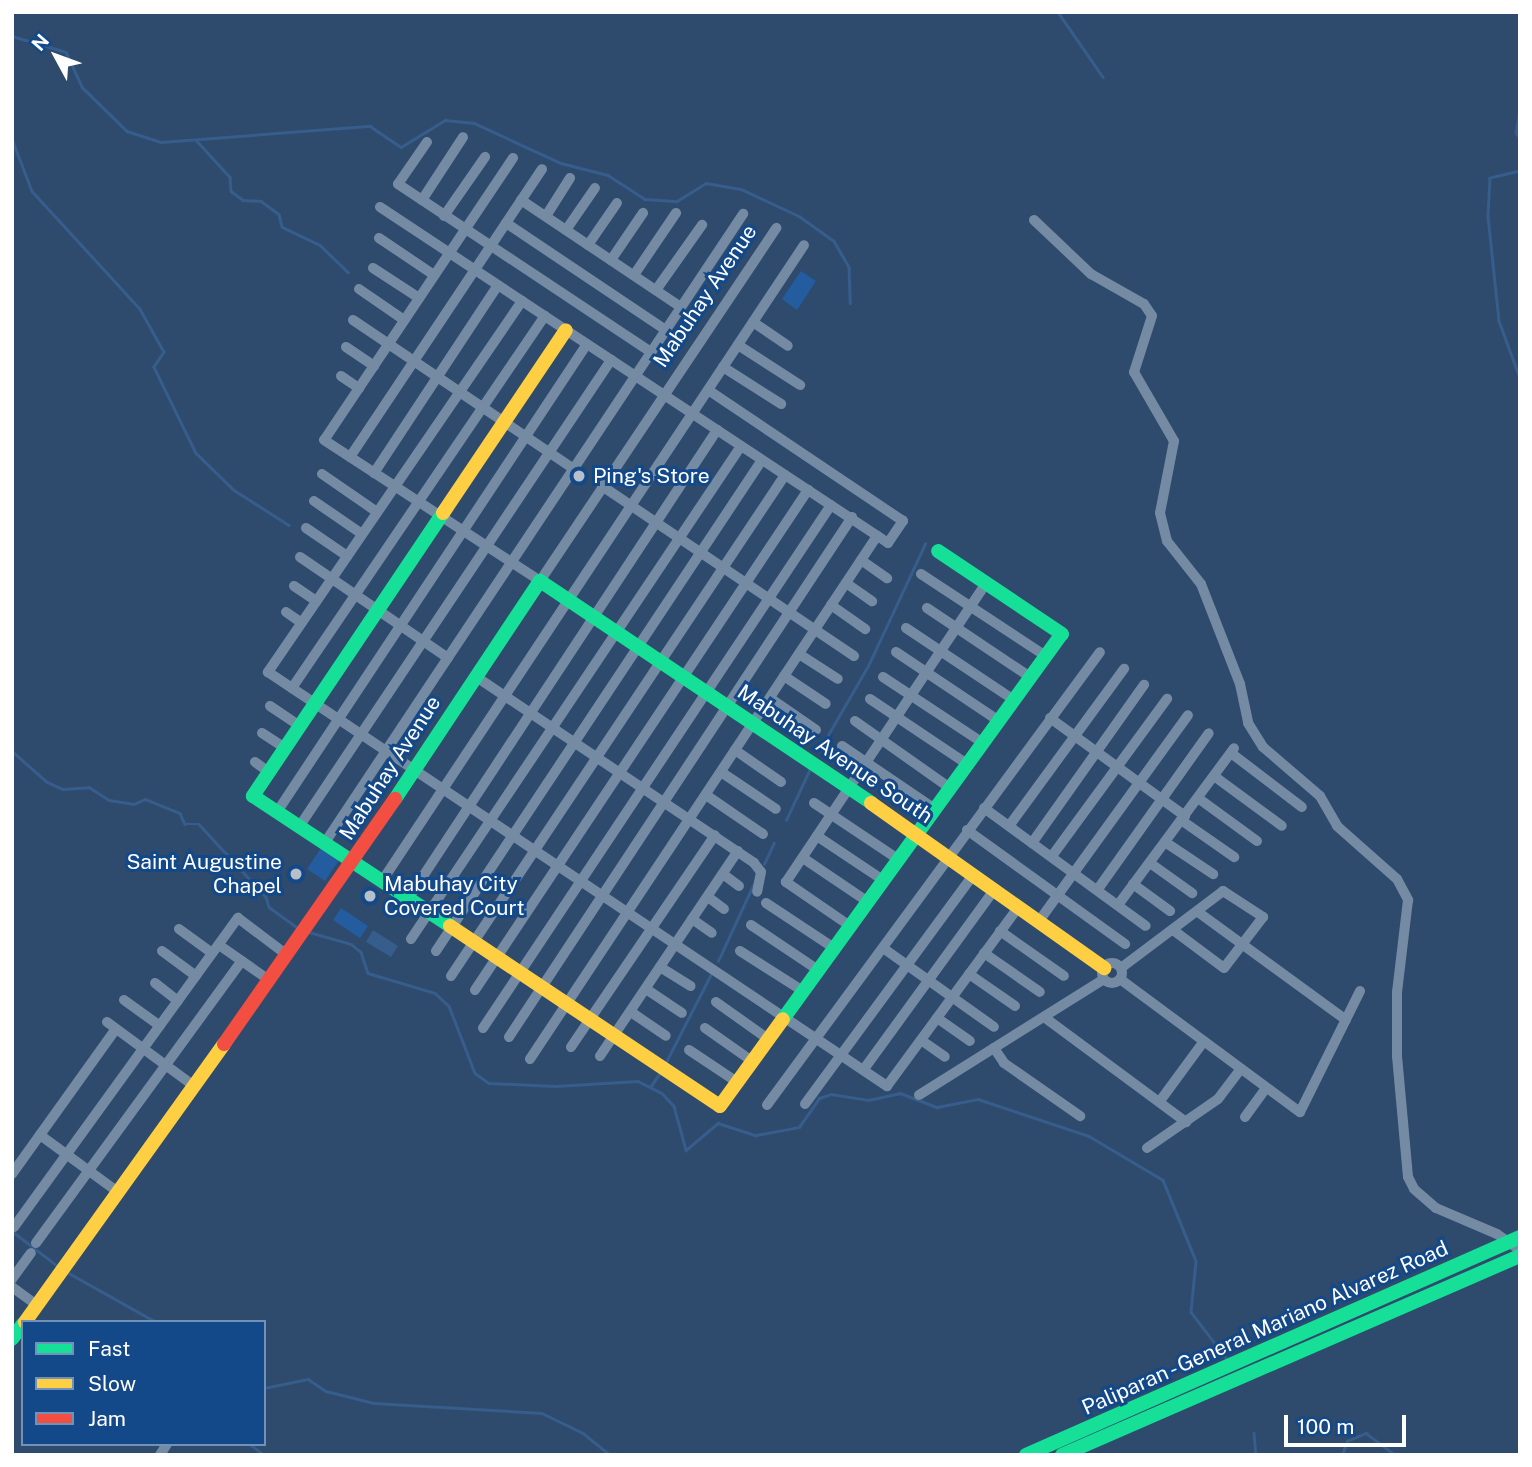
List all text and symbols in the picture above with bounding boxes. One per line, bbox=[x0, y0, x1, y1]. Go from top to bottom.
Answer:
north arrow bbox=[21, 21, 91, 91]
text: N bbox=[27, 29, 53, 55]
street label: Mabuhay Avenue bbox=[648, 220, 762, 372]
place label: Ping's Store bbox=[593, 463, 710, 489]
marker: Ping's Store bbox=[571, 468, 587, 484]
street label: Mabuhay Avenue South bbox=[733, 679, 937, 829]
street label: Mabuhay Avenue bbox=[334, 691, 446, 845]
place label: Saint Augustine Chapel bbox=[126, 849, 282, 899]
marker: Saint Augustine Chapel bbox=[288, 866, 304, 882]
place label: Mabuhay City Covered Court bbox=[384, 871, 525, 921]
marker: Mabuhay City Covered Court bbox=[362, 888, 378, 904]
street label: Paliparan - General Mariano Alvarez Road bbox=[1075, 1234, 1455, 1422]
legend bbox=[21, 1320, 266, 1446]
text: Fast bbox=[88, 1336, 130, 1361]
text: Slow bbox=[88, 1371, 136, 1396]
scale bar bbox=[1287, 1400, 1410, 1444]
text: Jam bbox=[88, 1406, 126, 1431]
text: 100 m bbox=[1297, 1414, 1354, 1439]

